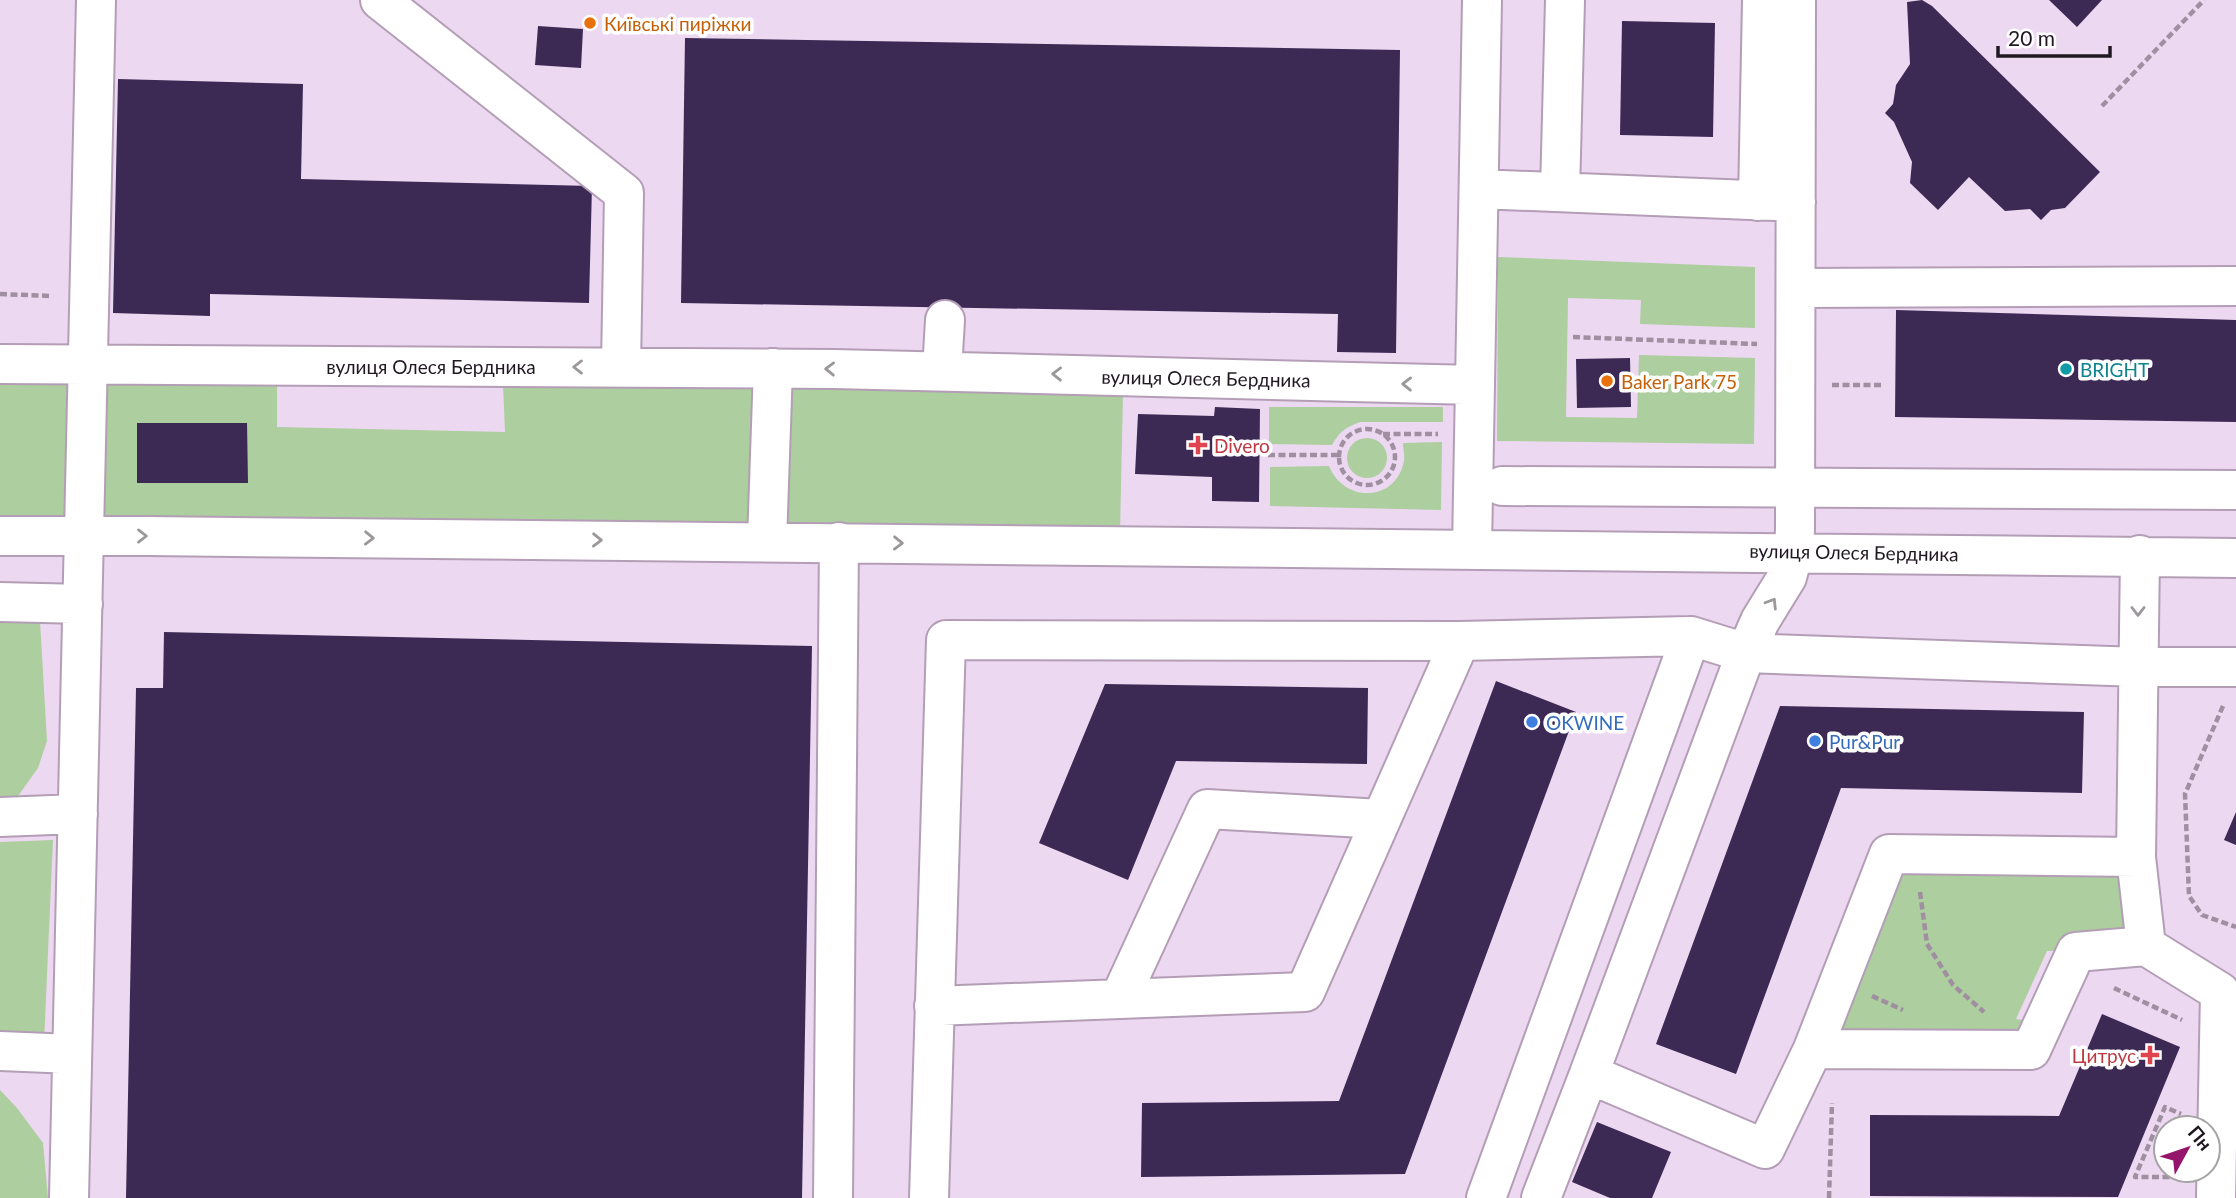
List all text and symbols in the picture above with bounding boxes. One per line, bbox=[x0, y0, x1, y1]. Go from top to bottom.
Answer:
place label: Київські пиріжки bbox=[604, 12, 752, 35]
scale bar bbox=[1998, 14, 2110, 58]
marker: Київські пиріжки bbox=[582, 15, 598, 31]
text: 20 m bbox=[2008, 25, 2055, 50]
street label: вулиця Олеся Бердника bbox=[326, 355, 536, 378]
place label: BRIGHT bbox=[2080, 358, 2149, 381]
one-way arrow bbox=[572, 359, 582, 375]
one-way arrow bbox=[824, 361, 834, 377]
marker: BRIGHT bbox=[2058, 361, 2074, 377]
street label: вулиця Олеся Бердника bbox=[1101, 365, 1311, 391]
one-way arrow bbox=[1051, 367, 1062, 382]
place label: Baker Park 75 bbox=[1621, 370, 1737, 393]
marker: Baker Park 75 bbox=[1599, 373, 1615, 389]
one-way arrow bbox=[1401, 376, 1412, 391]
place label: Divero bbox=[1214, 434, 1270, 457]
marker: Divero bbox=[1188, 435, 1208, 455]
one-way arrow bbox=[137, 528, 147, 544]
one-way arrow bbox=[364, 530, 375, 546]
one-way arrow bbox=[592, 532, 602, 548]
one-way arrow bbox=[893, 535, 903, 551]
street label: вулиця Олеся Бердника bbox=[1749, 539, 1959, 565]
one-way arrow bbox=[1763, 597, 1776, 610]
one-way arrow bbox=[2130, 606, 2146, 617]
place label: OKWINE bbox=[1546, 711, 1624, 734]
marker: OKWINE bbox=[1524, 714, 1540, 730]
place label: Pur&Pur bbox=[1829, 730, 1900, 753]
marker: Pur&Pur bbox=[1807, 733, 1823, 749]
place label: Цитрус bbox=[2072, 1044, 2136, 1067]
marker: Цитрус bbox=[2142, 1047, 2158, 1063]
north arrow bbox=[2152, 1114, 2222, 1184]
text: Пн bbox=[2184, 1121, 2217, 1155]

